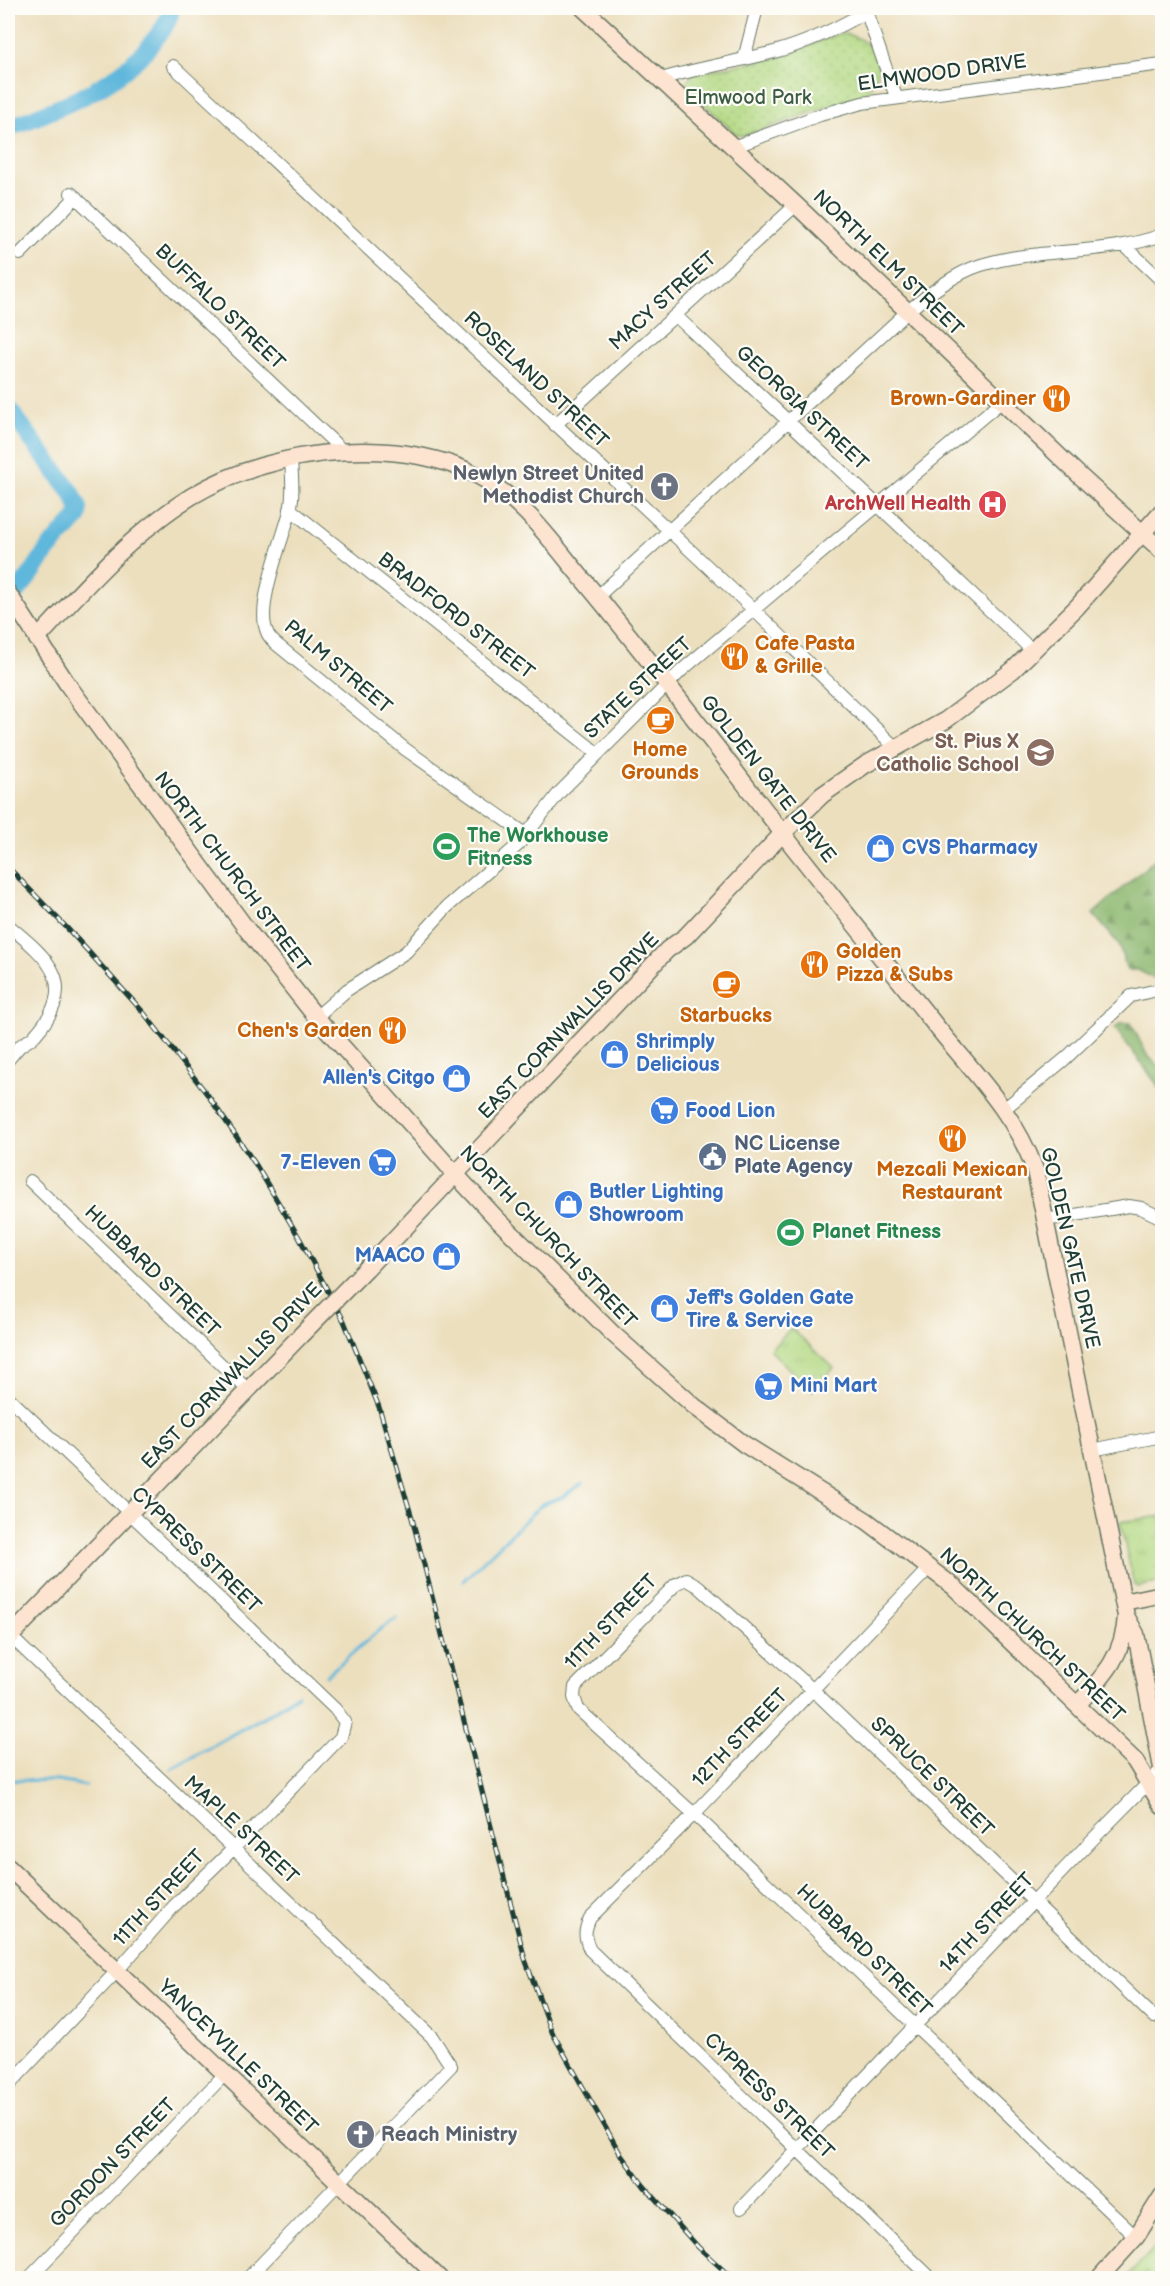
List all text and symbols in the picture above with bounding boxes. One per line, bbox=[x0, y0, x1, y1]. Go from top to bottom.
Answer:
street label: ELMWOOD DRIVE bbox=[856, 49, 1028, 97]
park label: Elmwood Park bbox=[685, 86, 812, 110]
street label: NORTH ELM STREET bbox=[808, 185, 968, 341]
street label: BUFFALO STREET bbox=[150, 239, 290, 375]
street label: MACY STREET bbox=[604, 247, 722, 355]
street label: ROSELAND STREET bbox=[459, 307, 613, 453]
street label: GEORGIA STREET bbox=[731, 341, 873, 475]
restaurant icon: Brown-Gardiner bbox=[1041, 383, 1073, 415]
place label: Brown-Gardiner bbox=[890, 387, 1037, 411]
place label: Newlyn Street United Methodist Church bbox=[452, 462, 644, 509]
church icon: Newlyn Street United Methodist Church bbox=[649, 470, 681, 502]
hospital icon: ArchWell Health bbox=[976, 488, 1008, 520]
place label: ArchWell Health bbox=[824, 492, 971, 516]
street label: BRADFORD STREET bbox=[373, 547, 539, 685]
street label: PALM STREET bbox=[279, 615, 397, 719]
street label: STATE STREET bbox=[579, 632, 697, 744]
place label: Cafe Pasta & Grille bbox=[755, 632, 855, 679]
restaurant icon: Cafe Pasta & Grille bbox=[718, 640, 750, 672]
street label: GOLDEN GATE DRIVE bbox=[695, 690, 841, 868]
cafe icon: Home Grounds bbox=[644, 704, 676, 736]
place label: St. Pius X Catholic School bbox=[876, 730, 1019, 777]
school or university icon: St. Pius X Catholic School bbox=[1024, 737, 1056, 769]
place label: Home Grounds bbox=[621, 738, 699, 785]
street label: NORTH CHURCH STREET bbox=[149, 767, 315, 977]
place label: The Workhouse Fitness bbox=[467, 824, 608, 871]
sports icon: The Workhouse Fitness bbox=[430, 831, 462, 863]
shop icon: CVS Pharmacy bbox=[865, 832, 897, 864]
place label: CVS Pharmacy bbox=[902, 836, 1038, 860]
street label: EAST CORNWALLIS DRIVE bbox=[474, 928, 664, 1124]
place label: Golden Pizza & Subs bbox=[836, 940, 953, 987]
restaurant icon: Golden Pizza & Subs bbox=[799, 948, 831, 980]
cafe icon: Starbucks bbox=[710, 969, 742, 1001]
place label: Starbucks bbox=[680, 1004, 772, 1028]
restaurant icon: Chen's Garden bbox=[377, 1015, 409, 1047]
place label: Chen's Garden bbox=[237, 1019, 372, 1043]
place label: Shrimply Delicious bbox=[636, 1030, 720, 1077]
shop icon: Shrimply Delicious bbox=[599, 1038, 631, 1070]
shop icon: Allen's Citgo bbox=[440, 1062, 472, 1094]
place label: Allen's Citgo bbox=[322, 1066, 435, 1090]
supermarket icon: Food Lion bbox=[648, 1095, 680, 1127]
place label: Food Lion bbox=[685, 1099, 775, 1123]
restaurant icon: Mezcali Mexican Restaurant bbox=[936, 1123, 968, 1155]
place label: NC License Plate Agency bbox=[734, 1132, 853, 1179]
public building icon: NC License Plate Agency bbox=[697, 1140, 729, 1172]
street label: NORTH CHURCH STREET bbox=[454, 1141, 642, 1333]
street label: GOLDEN GATE DRIVE bbox=[1035, 1145, 1105, 1351]
supermarket icon: 7-Eleven bbox=[366, 1147, 398, 1179]
place label: 7-Eleven bbox=[280, 1151, 361, 1175]
place label: Mezcali Mexican Restaurant bbox=[876, 1158, 1028, 1205]
place label: Butler Lighting Showroom bbox=[589, 1180, 724, 1227]
shop icon: Butler Lighting Showroom bbox=[552, 1188, 584, 1220]
street label: HUBBARD STREET bbox=[79, 1200, 225, 1342]
sports icon: Planet Fitness bbox=[775, 1216, 807, 1248]
place label: Planet Fitness bbox=[812, 1220, 941, 1244]
shop icon: MAACO bbox=[430, 1240, 462, 1272]
place label: MAACO bbox=[355, 1244, 425, 1268]
street label: EAST CORNWALLIS DRIVE bbox=[137, 1278, 327, 1474]
place label: Jeff's Golden Gate Tire & Service bbox=[686, 1286, 854, 1333]
shop icon: Jeff's Golden Gate Tire & Service bbox=[649, 1293, 681, 1325]
supermarket icon: Mini Mart bbox=[753, 1370, 785, 1402]
place label: Mini Mart bbox=[790, 1374, 878, 1398]
street label: CYPRESS STREET bbox=[126, 1482, 266, 1618]
street label: NORTH CHURCH STREET bbox=[934, 1543, 1130, 1727]
street label: 11TH STREET bbox=[559, 1569, 663, 1675]
street label: 12TH STREET bbox=[687, 1684, 793, 1792]
street label: SPRUCE STREET bbox=[865, 1712, 999, 1842]
street label: MAPLE STREET bbox=[179, 1771, 303, 1889]
street label: 11TH STREET bbox=[108, 1845, 210, 1951]
street label: 14TH STREET bbox=[935, 1868, 1039, 1978]
street label: HUBBARD STREET bbox=[791, 1879, 937, 2021]
street label: YANCEYVILLE STREET bbox=[153, 1974, 323, 2139]
street label: CYPRESS STREET bbox=[699, 2028, 839, 2164]
street label: GORDON STREET bbox=[45, 2093, 181, 2233]
church icon: Reach Ministry bbox=[344, 2119, 376, 2151]
place label: Reach Ministry bbox=[381, 2123, 518, 2147]

